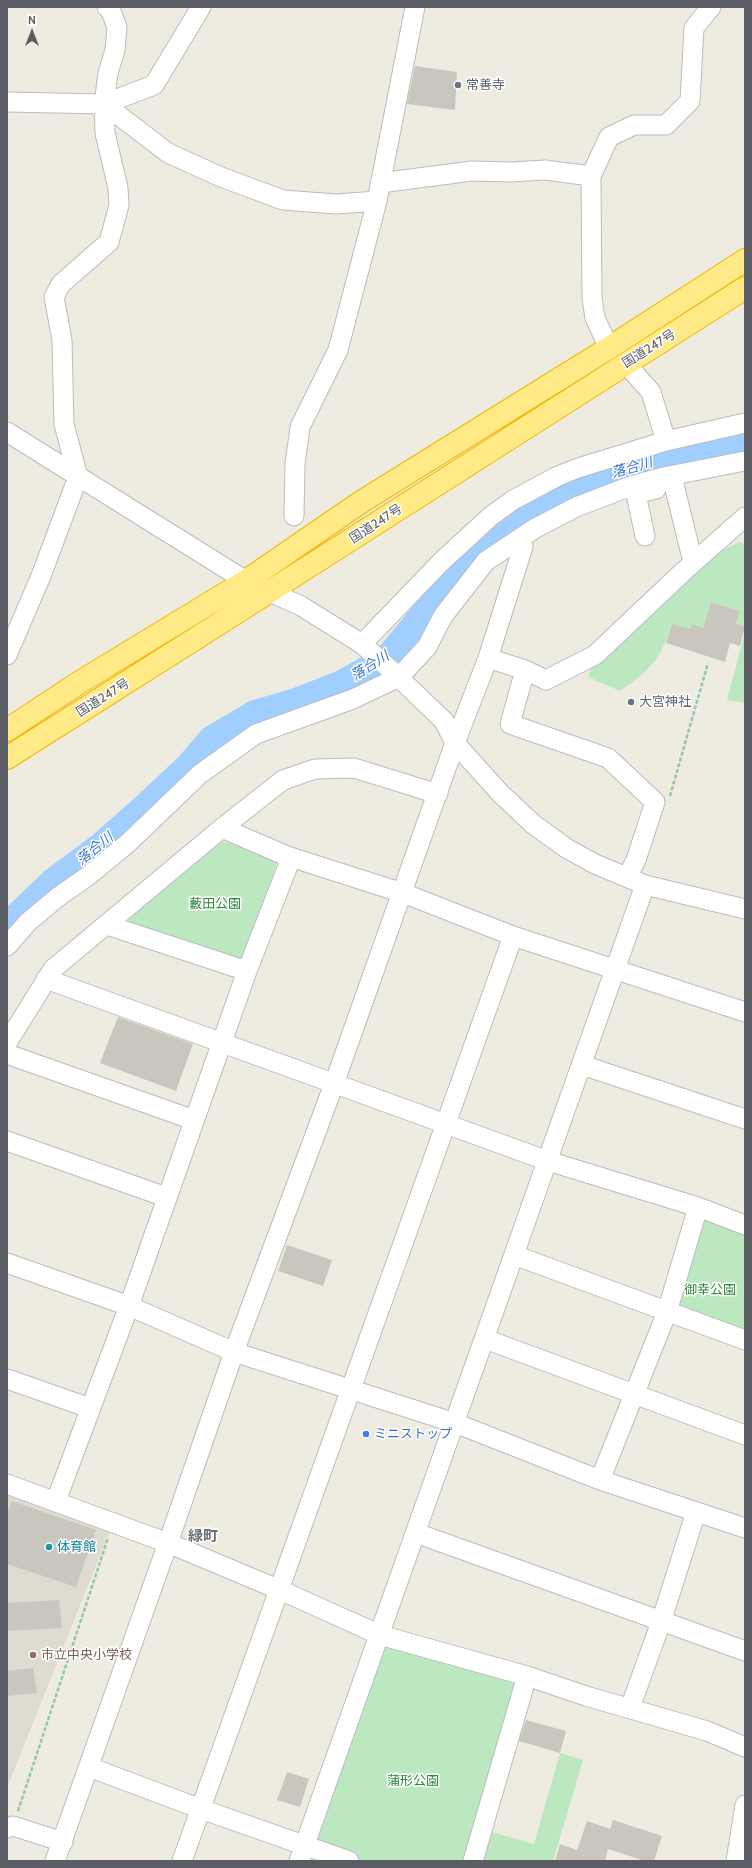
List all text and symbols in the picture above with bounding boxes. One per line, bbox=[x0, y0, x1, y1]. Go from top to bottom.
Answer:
north arrow bbox=[12, 12, 52, 52]
text: N bbox=[28, 13, 36, 27]
place label: 常善寺 bbox=[466, 77, 505, 93]
marker: 常善寺 bbox=[453, 80, 463, 90]
street label: 国道247号 bbox=[619, 327, 679, 371]
water label: 落合川 bbox=[609, 454, 655, 482]
street label: 国道247号 bbox=[347, 501, 405, 547]
water label: 落合川 bbox=[348, 648, 392, 684]
street label: 国道247号 bbox=[73, 676, 133, 720]
place label: 大宮神社 bbox=[639, 694, 691, 710]
marker: 大宮神社 bbox=[626, 697, 636, 707]
water label: 落合川 bbox=[73, 829, 117, 869]
park label: 藪田公園 bbox=[189, 896, 241, 912]
park label: 御幸公園 bbox=[684, 1282, 736, 1298]
place label: ミニストップ bbox=[374, 1426, 452, 1442]
marker: ミニストップ bbox=[361, 1429, 371, 1439]
district label: 緑町 bbox=[188, 1528, 218, 1546]
place label: 体育館 bbox=[57, 1539, 96, 1555]
marker: 体育館 bbox=[44, 1542, 54, 1552]
place label: 市立中央小学校 bbox=[41, 1647, 132, 1663]
marker: 市立中央小学校 bbox=[28, 1650, 38, 1660]
park label: 蒲形公園 bbox=[387, 1773, 439, 1789]

